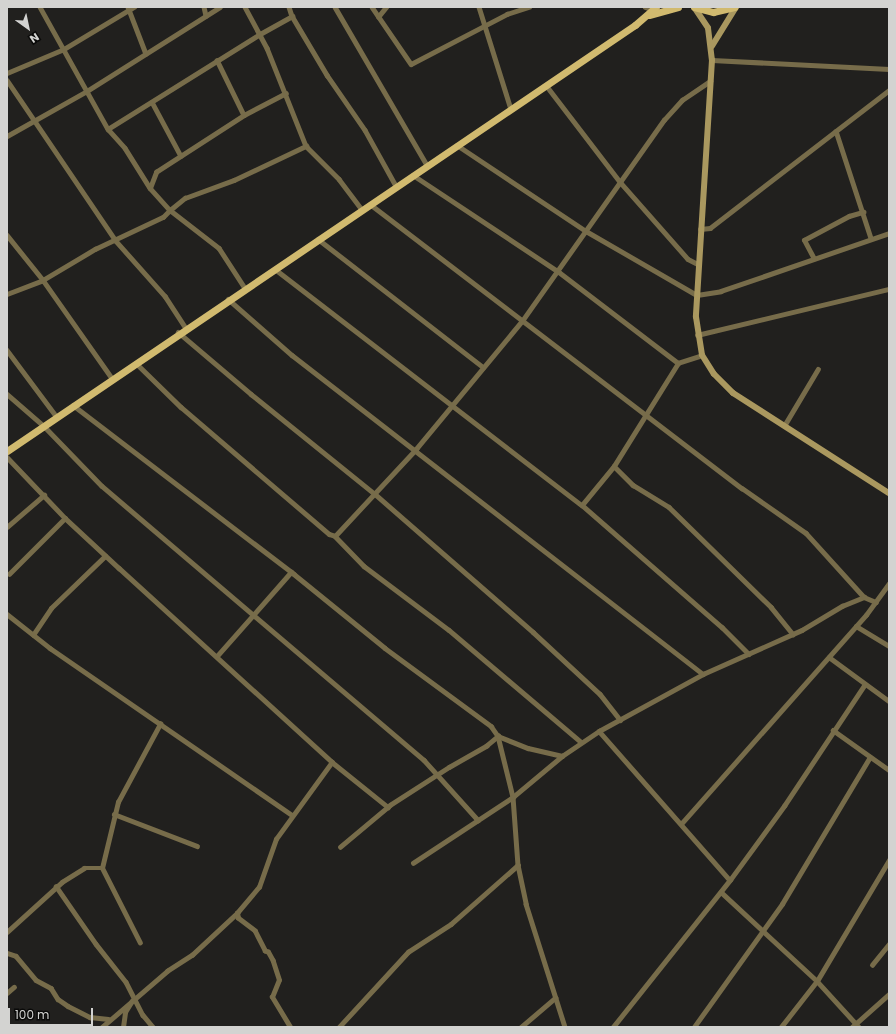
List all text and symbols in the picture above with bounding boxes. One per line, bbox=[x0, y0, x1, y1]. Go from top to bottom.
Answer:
north arrow bbox=[8, 8, 48, 48]
text: N bbox=[27, 29, 42, 47]
scale bar bbox=[10, 1000, 95, 1026]
text: 100 m bbox=[15, 1006, 49, 1023]

